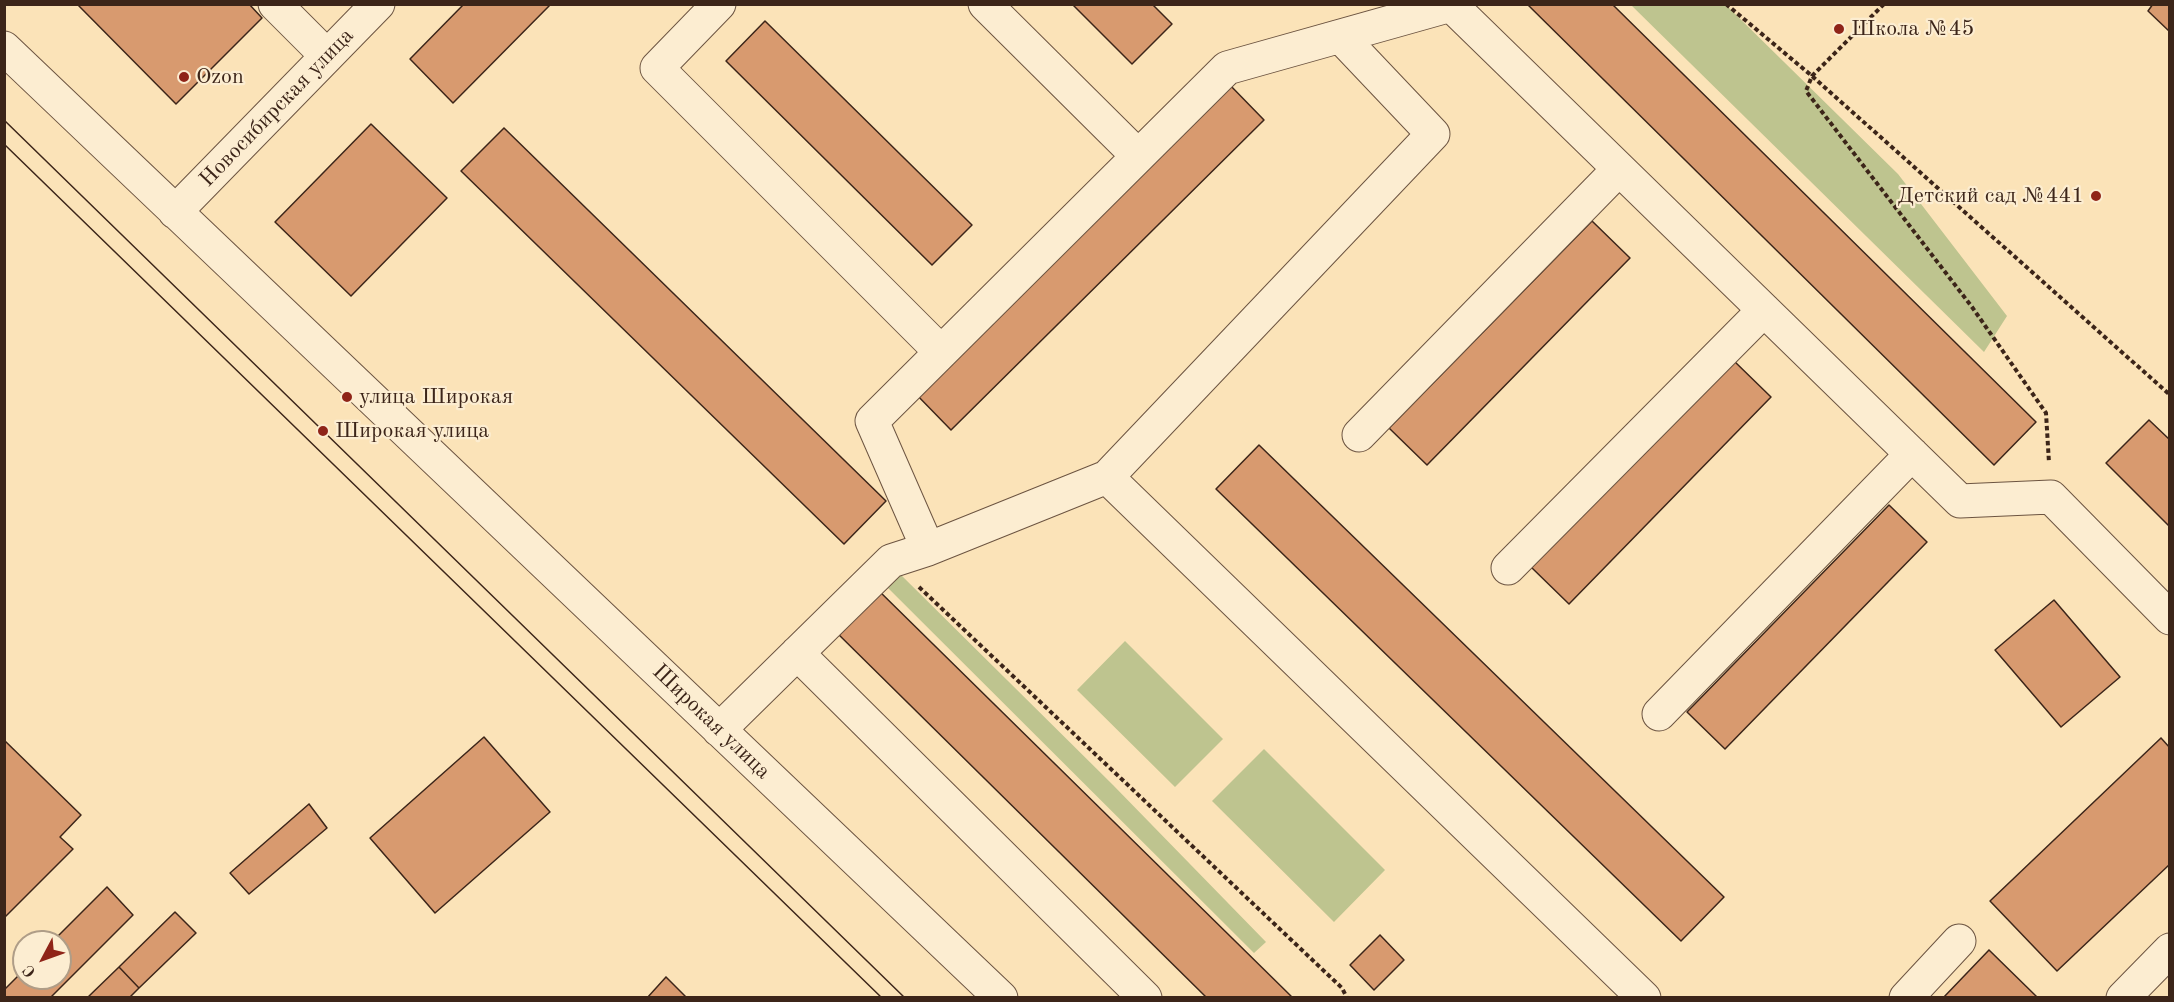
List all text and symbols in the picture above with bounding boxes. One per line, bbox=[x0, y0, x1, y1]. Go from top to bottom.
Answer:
place label: Школа №45 bbox=[1851, 16, 1974, 42]
marker: Школа №45 bbox=[1832, 22, 1846, 36]
street label: Новосибирская улица bbox=[194, 23, 360, 193]
place label: Ozon bbox=[196, 64, 244, 90]
marker: Ozon bbox=[177, 70, 191, 84]
place label: Детский сад №441 bbox=[1898, 183, 2084, 209]
marker: Детский сад №441 bbox=[2089, 189, 2103, 203]
place label: улица Широкая bbox=[359, 384, 513, 410]
marker: улица Широкая bbox=[340, 390, 354, 404]
place label: Широкая улица bbox=[335, 418, 489, 444]
marker: Широкая улица bbox=[316, 424, 330, 438]
street label: Широкая улица bbox=[646, 659, 776, 785]
north arrow bbox=[12, 930, 72, 990]
text: С bbox=[20, 961, 39, 980]

